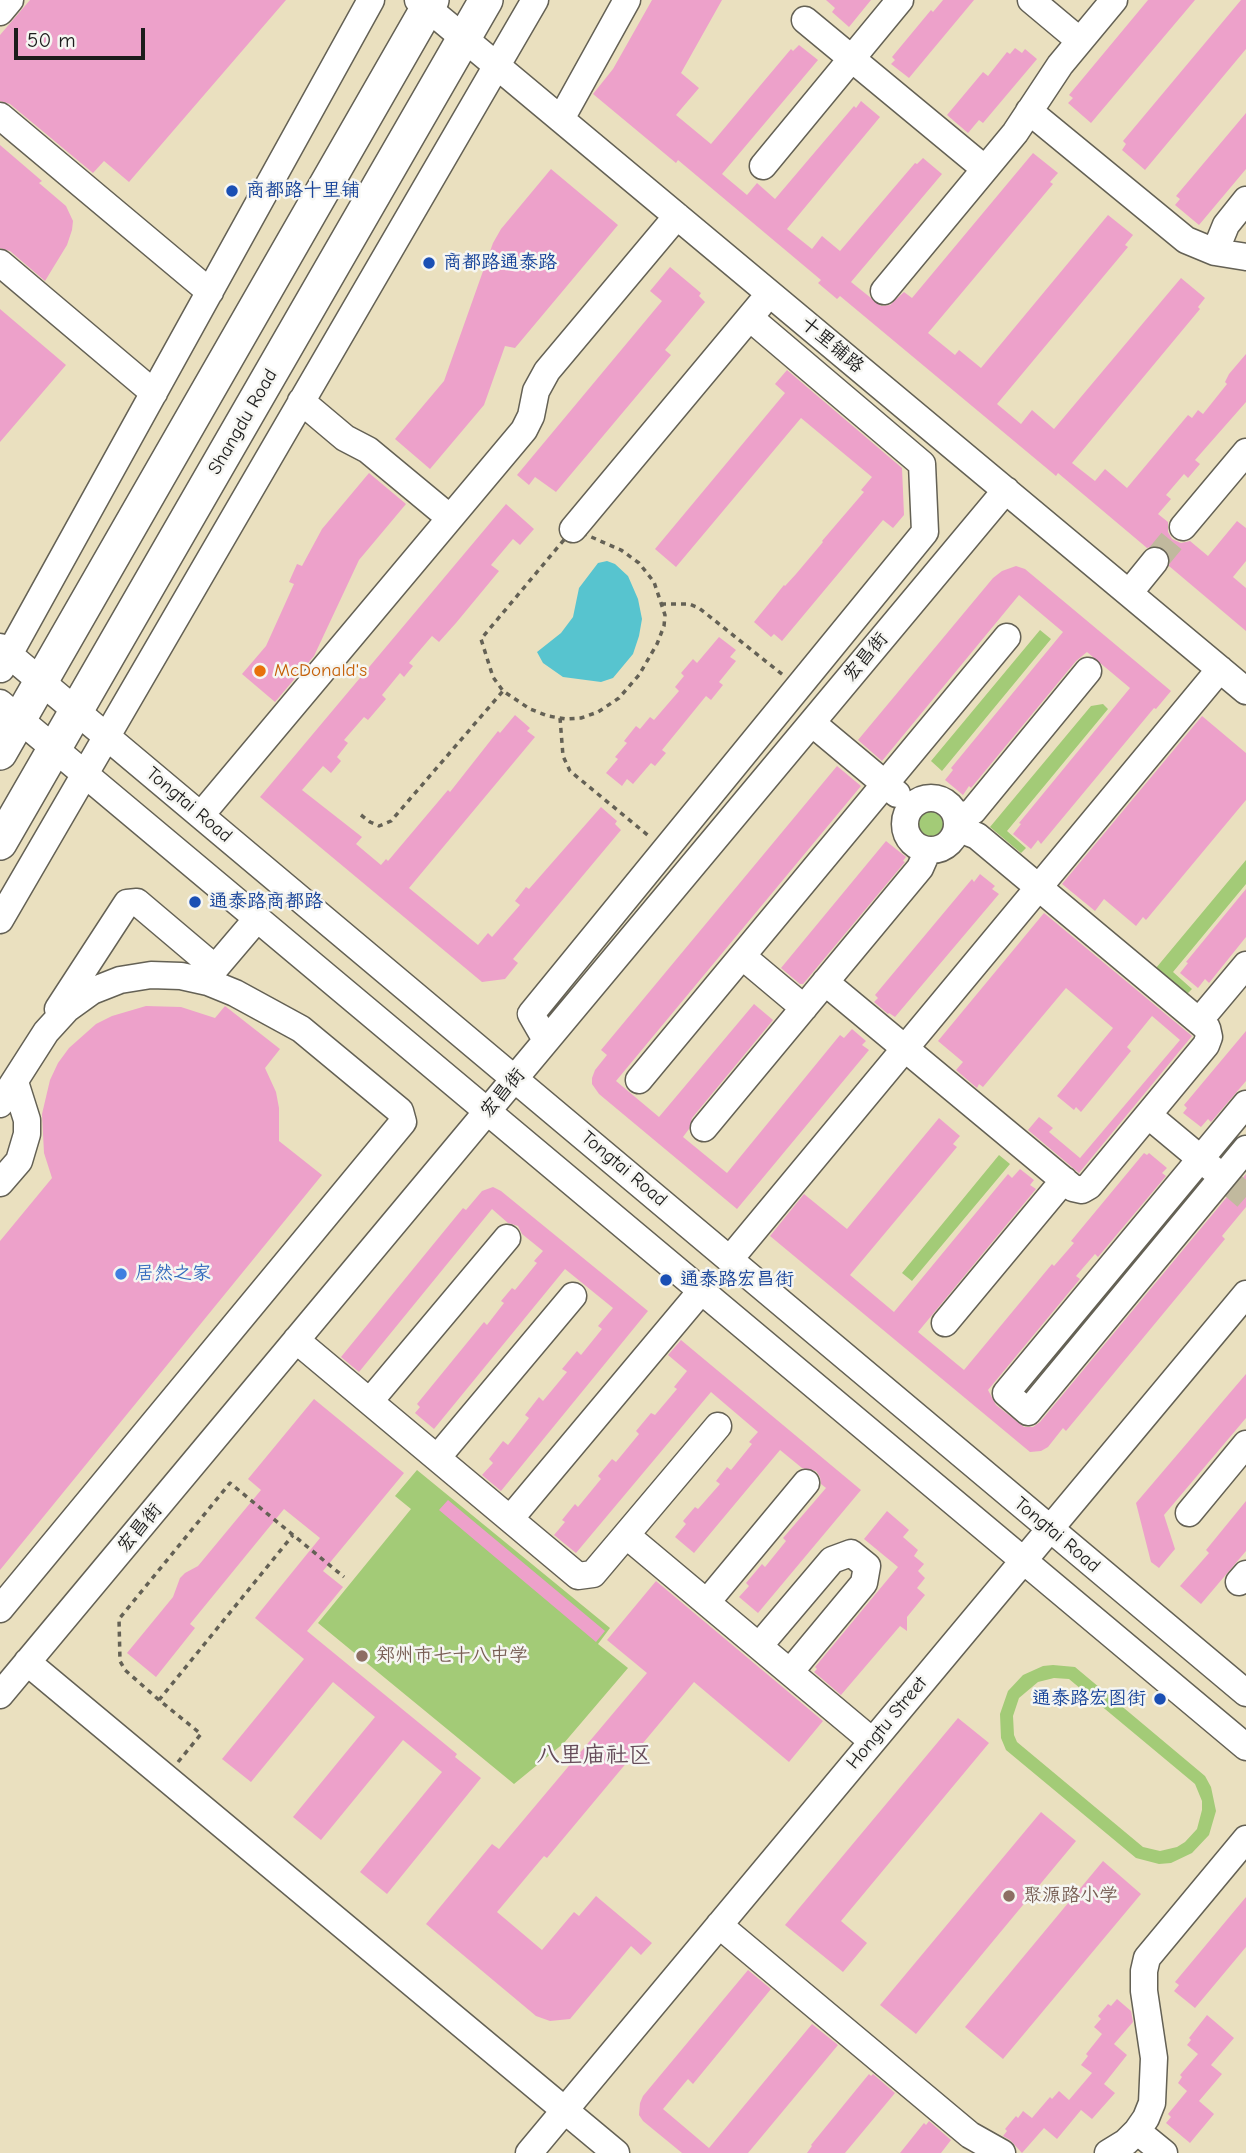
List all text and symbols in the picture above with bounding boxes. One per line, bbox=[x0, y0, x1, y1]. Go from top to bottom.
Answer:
scale bar bbox=[18, 14, 149, 58]
text: 50 m bbox=[27, 28, 76, 52]
place label: 商都路十里铺 bbox=[246, 180, 360, 202]
marker: 商都路十里铺 bbox=[224, 183, 240, 199]
place label: 商都路通泰路 bbox=[443, 252, 557, 274]
marker: 商都路通泰路 bbox=[421, 255, 437, 271]
street label: 十里铺路 bbox=[796, 312, 868, 378]
street label: Shangdu Road bbox=[204, 365, 282, 479]
street label: 宏昌街 bbox=[839, 628, 893, 686]
place label: McDonald's bbox=[274, 660, 367, 682]
marker: McDonald's bbox=[252, 663, 268, 679]
street label: Tongtai Road bbox=[141, 762, 237, 848]
place label: 通泰路商都路 bbox=[209, 891, 323, 913]
marker: 通泰路商都路 bbox=[187, 894, 203, 910]
street label: 宏昌街 bbox=[476, 1064, 530, 1122]
street label: Tongtai Road bbox=[576, 1126, 672, 1212]
place label: 居然之家 bbox=[135, 1263, 211, 1285]
marker: 居然之家 bbox=[113, 1266, 129, 1282]
place label: 通泰路宏昌街 bbox=[680, 1269, 794, 1291]
marker: 通泰路宏昌街 bbox=[658, 1272, 674, 1288]
street label: Tongtai Road bbox=[1009, 1492, 1105, 1578]
street label: 宏昌街 bbox=[113, 1499, 167, 1557]
place label: 郑州市七十八中学 bbox=[376, 1645, 528, 1667]
marker: 郑州市七十八中学 bbox=[354, 1648, 370, 1664]
street label: Hongtu Street bbox=[842, 1672, 932, 1774]
place label: 通泰路宏图街 bbox=[1032, 1688, 1146, 1710]
marker: 通泰路宏图街 bbox=[1152, 1691, 1168, 1707]
district label: 八里庙社区 bbox=[537, 1741, 651, 1769]
place label: 聚源路小学 bbox=[1023, 1885, 1118, 1907]
marker: 聚源路小学 bbox=[1001, 1888, 1017, 1904]

